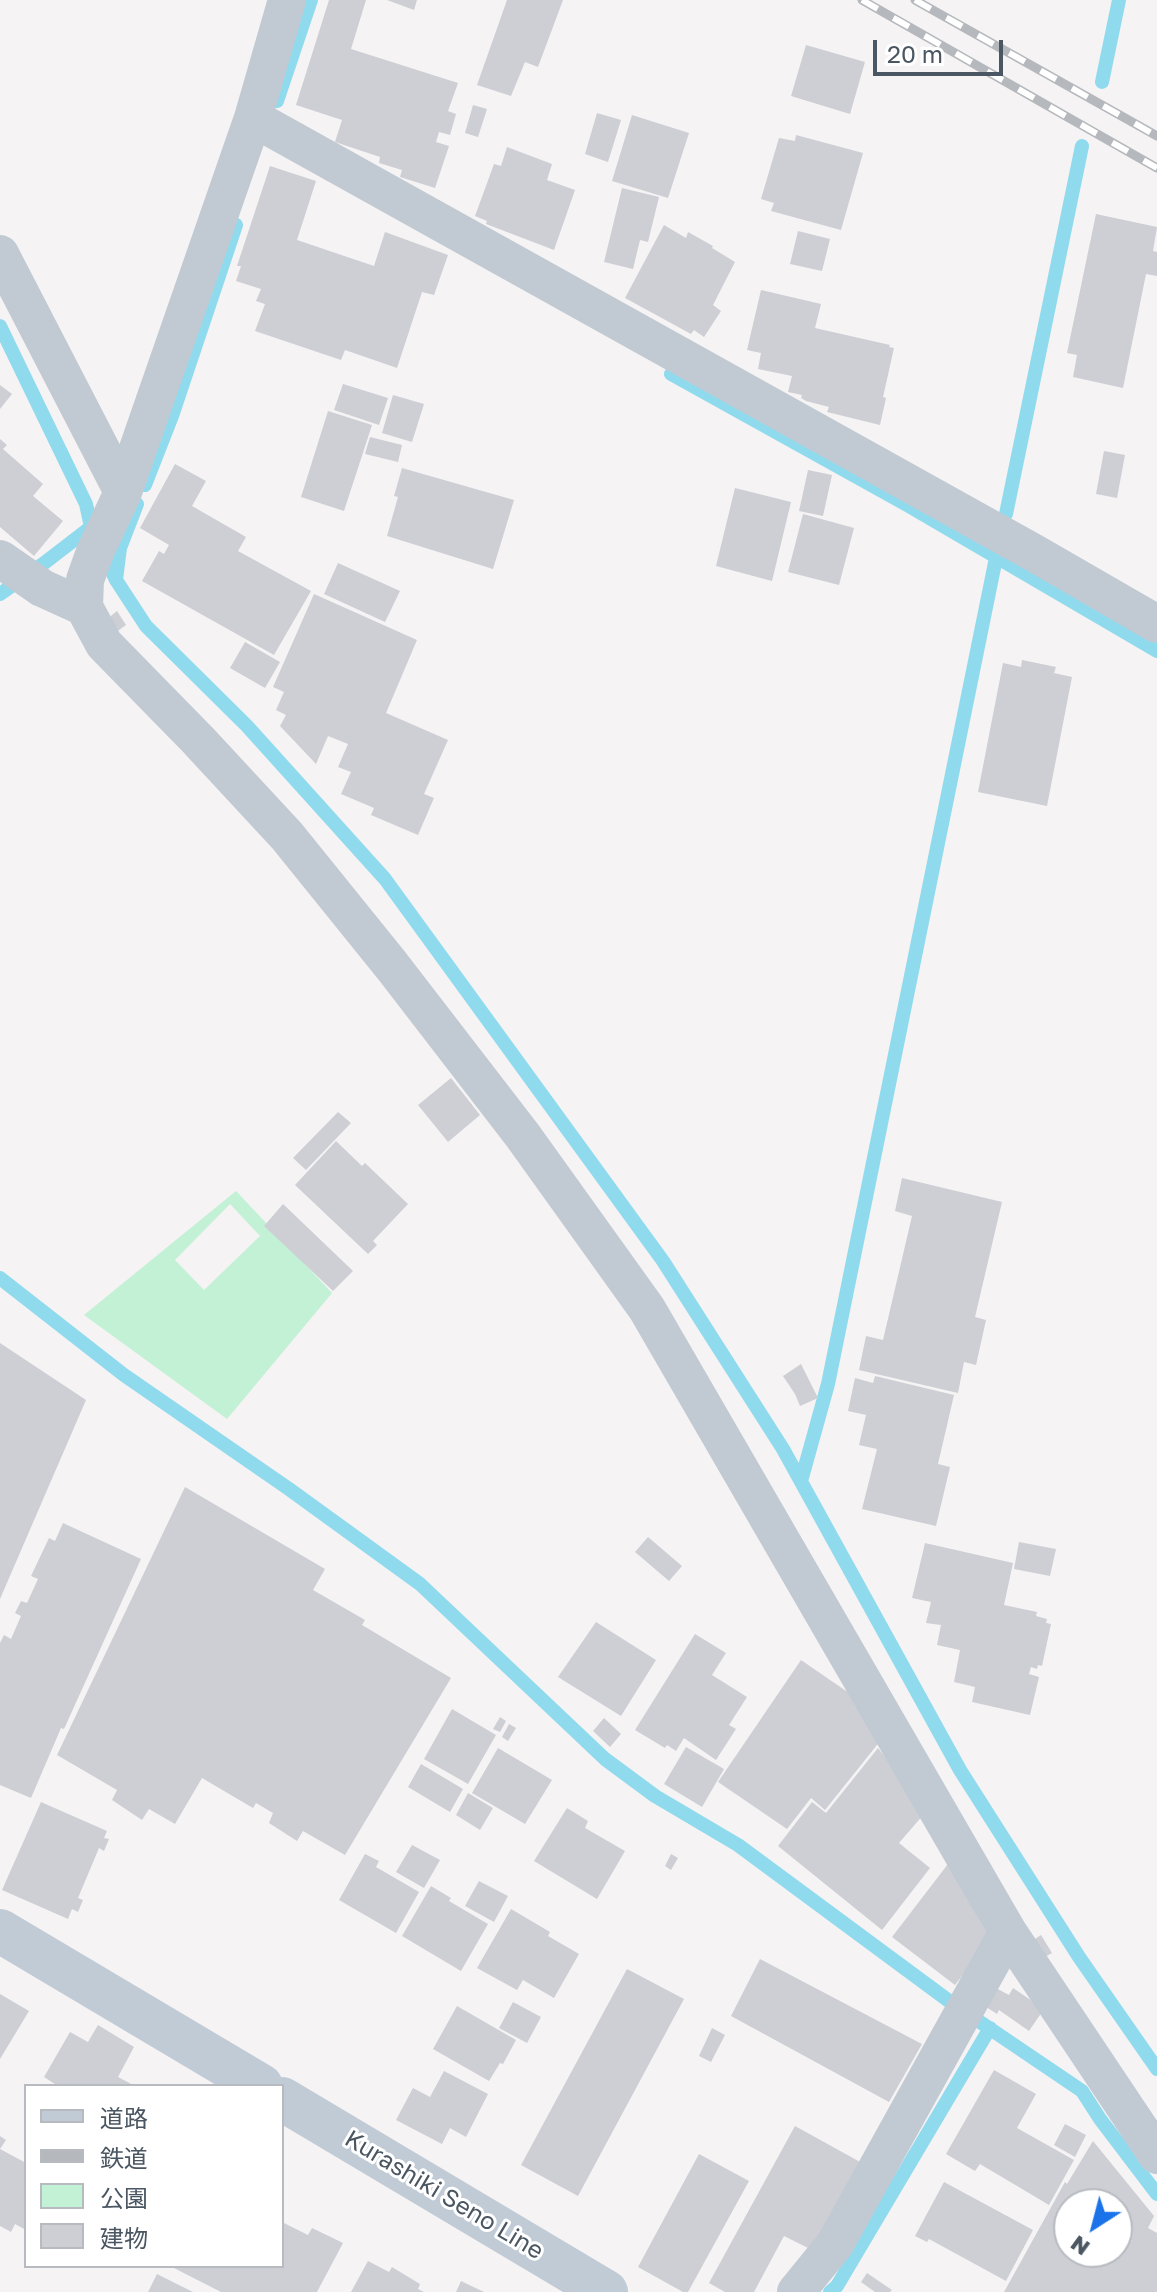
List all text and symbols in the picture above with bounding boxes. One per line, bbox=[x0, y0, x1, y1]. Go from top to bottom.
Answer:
scale bar bbox=[877, 24, 1007, 74]
text: 20 m bbox=[887, 39, 943, 68]
legend bbox=[24, 2084, 284, 2268]
text: 道路 bbox=[100, 2103, 148, 2132]
street label: Kurashiki Seno Line bbox=[340, 2124, 548, 2266]
text: 鉄道 bbox=[100, 2143, 148, 2172]
text: 公園 bbox=[100, 2183, 148, 2212]
north arrow bbox=[1053, 2188, 1133, 2268]
text: 建物 bbox=[100, 2223, 148, 2252]
text: N bbox=[1065, 2230, 1094, 2262]

